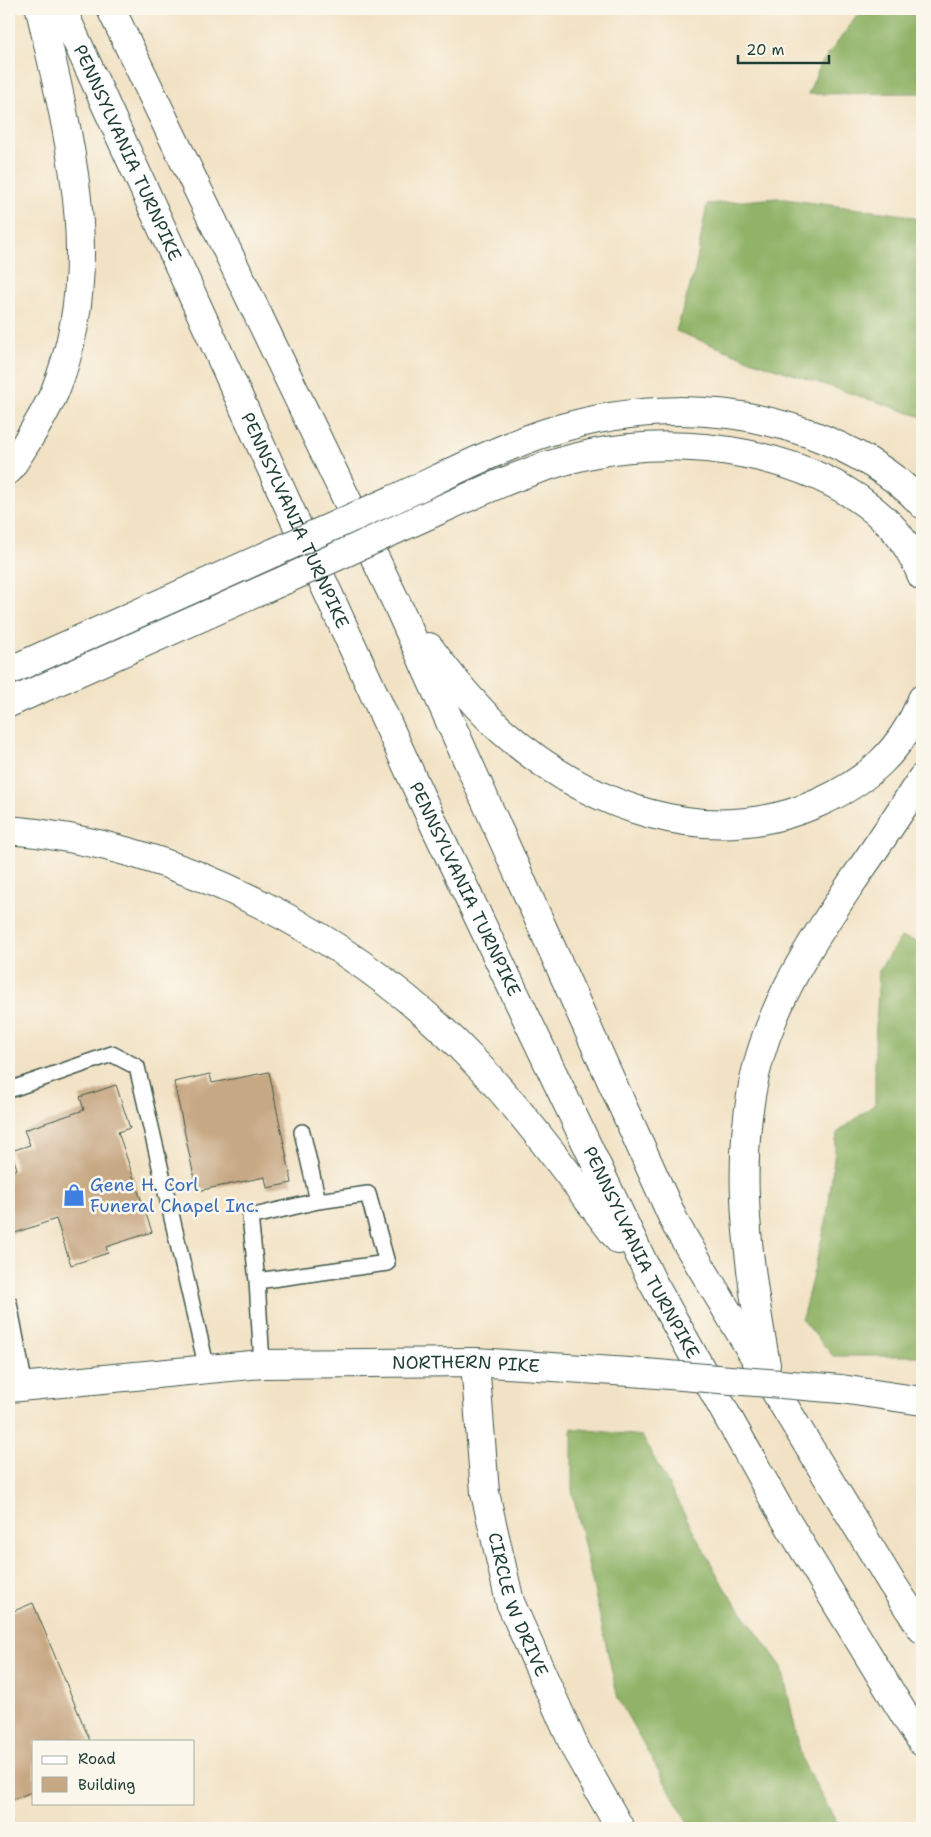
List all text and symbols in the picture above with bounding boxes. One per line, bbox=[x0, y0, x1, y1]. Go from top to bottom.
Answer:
scale bar bbox=[738, 32, 830, 64]
text: 20 m bbox=[746, 40, 785, 60]
street label: PENNSYLVANIA TURNPIKE bbox=[68, 41, 187, 265]
street label: PENNSYLVANIA TURNPIKE bbox=[235, 409, 355, 632]
street label: PENNSYLVANIA TURNPIKE bbox=[404, 778, 526, 1000]
street label: PENNSYLVANIA TURNPIKE bbox=[578, 1142, 705, 1363]
place label: Gene H. Corl Funeral Chapel Inc. bbox=[90, 1173, 259, 1218]
shop icon: Gene H. Corl Funeral Chapel Inc. bbox=[61, 1182, 87, 1208]
street label: NORTHERN PIKE bbox=[392, 1350, 540, 1378]
street label: CIRCLE W DRIVE bbox=[482, 1530, 554, 1681]
legend bbox=[32, 1740, 195, 1804]
text: Road bbox=[78, 1749, 116, 1769]
text: Building bbox=[78, 1775, 135, 1795]

